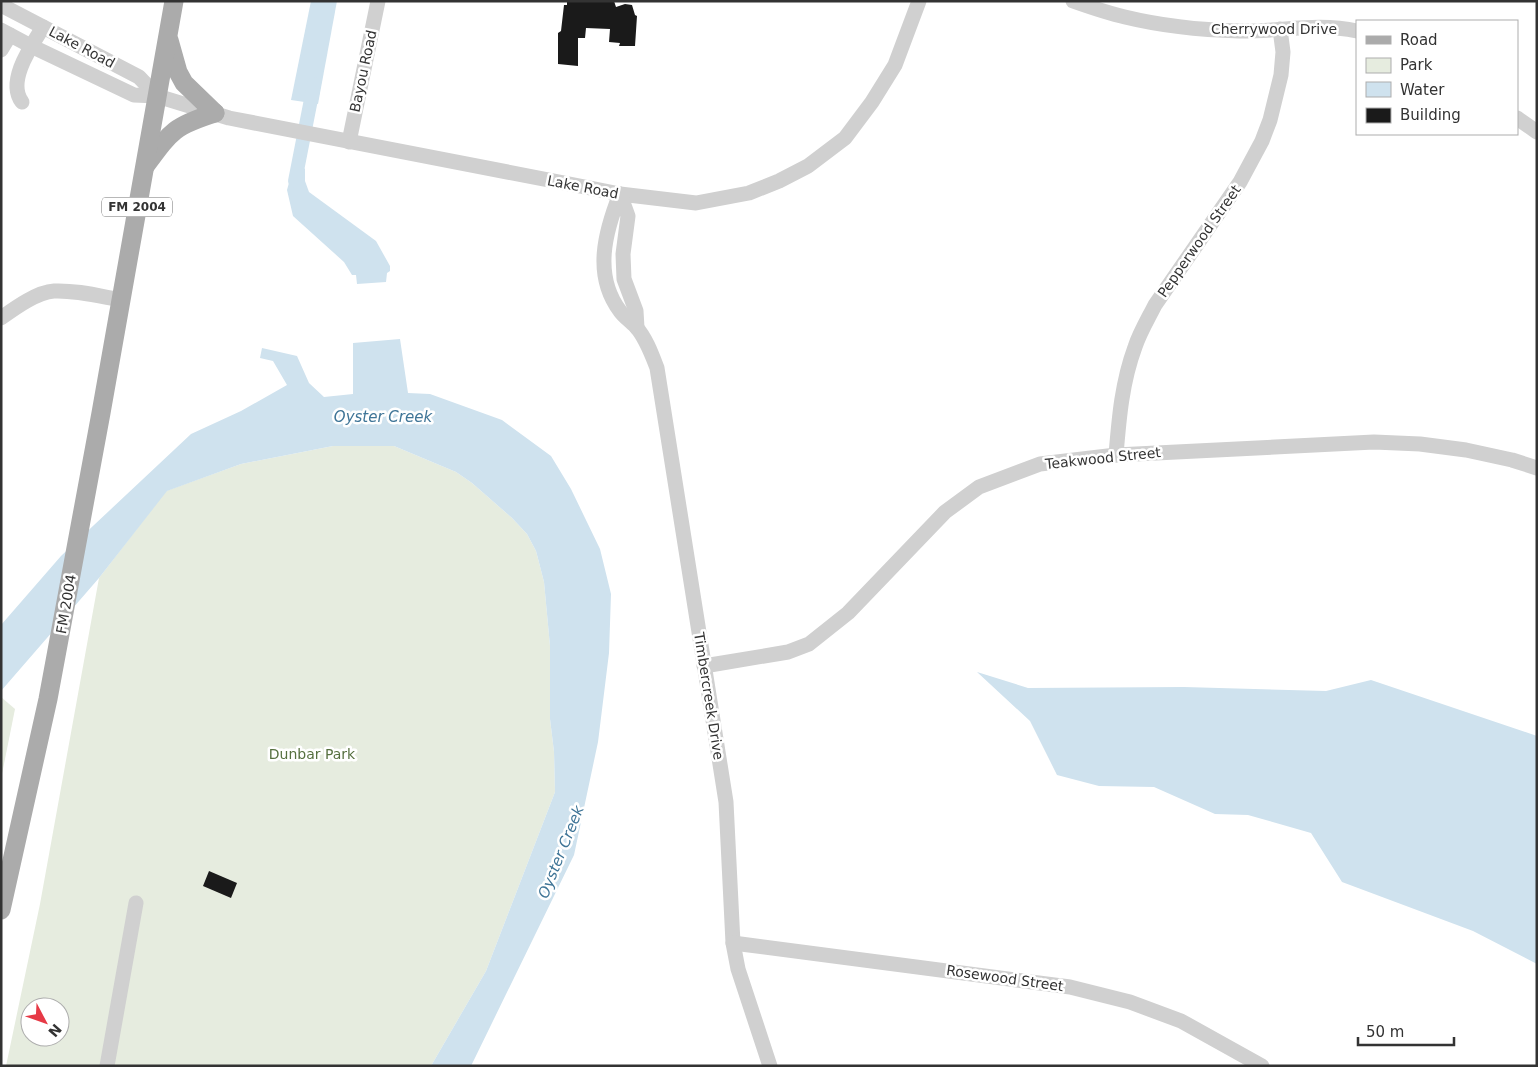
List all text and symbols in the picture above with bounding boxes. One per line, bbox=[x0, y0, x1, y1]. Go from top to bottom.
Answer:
legend bbox=[1356, 20, 1518, 135]
street label: Cherrywood Drive bbox=[1211, 21, 1337, 37]
street label: Lake Road bbox=[46, 23, 118, 71]
street label: Bayou Road bbox=[346, 28, 380, 114]
text: Road bbox=[1400, 31, 1438, 49]
text: Park bbox=[1400, 56, 1433, 74]
text: Water bbox=[1400, 81, 1445, 99]
text: Building bbox=[1400, 106, 1461, 124]
street label: Lake Road bbox=[546, 172, 620, 202]
street label: Pepperwood Street bbox=[1154, 181, 1244, 300]
road number: FM 2004 bbox=[102, 198, 172, 216]
water label: Oyster Creek bbox=[334, 408, 433, 426]
street label: Teakwood Street bbox=[1044, 444, 1162, 472]
street label: FM 2004 bbox=[53, 573, 79, 635]
street label: Timbercreek Drive bbox=[691, 630, 727, 761]
park label: Dunbar Park bbox=[269, 746, 356, 762]
water label: Oyster Creek bbox=[534, 802, 588, 901]
street label: Rosewood Street bbox=[945, 962, 1065, 994]
north arrow bbox=[20, 997, 70, 1047]
scale bar bbox=[1358, 1014, 1454, 1046]
text: N bbox=[45, 1021, 65, 1040]
text: 50 m bbox=[1366, 1023, 1404, 1041]

